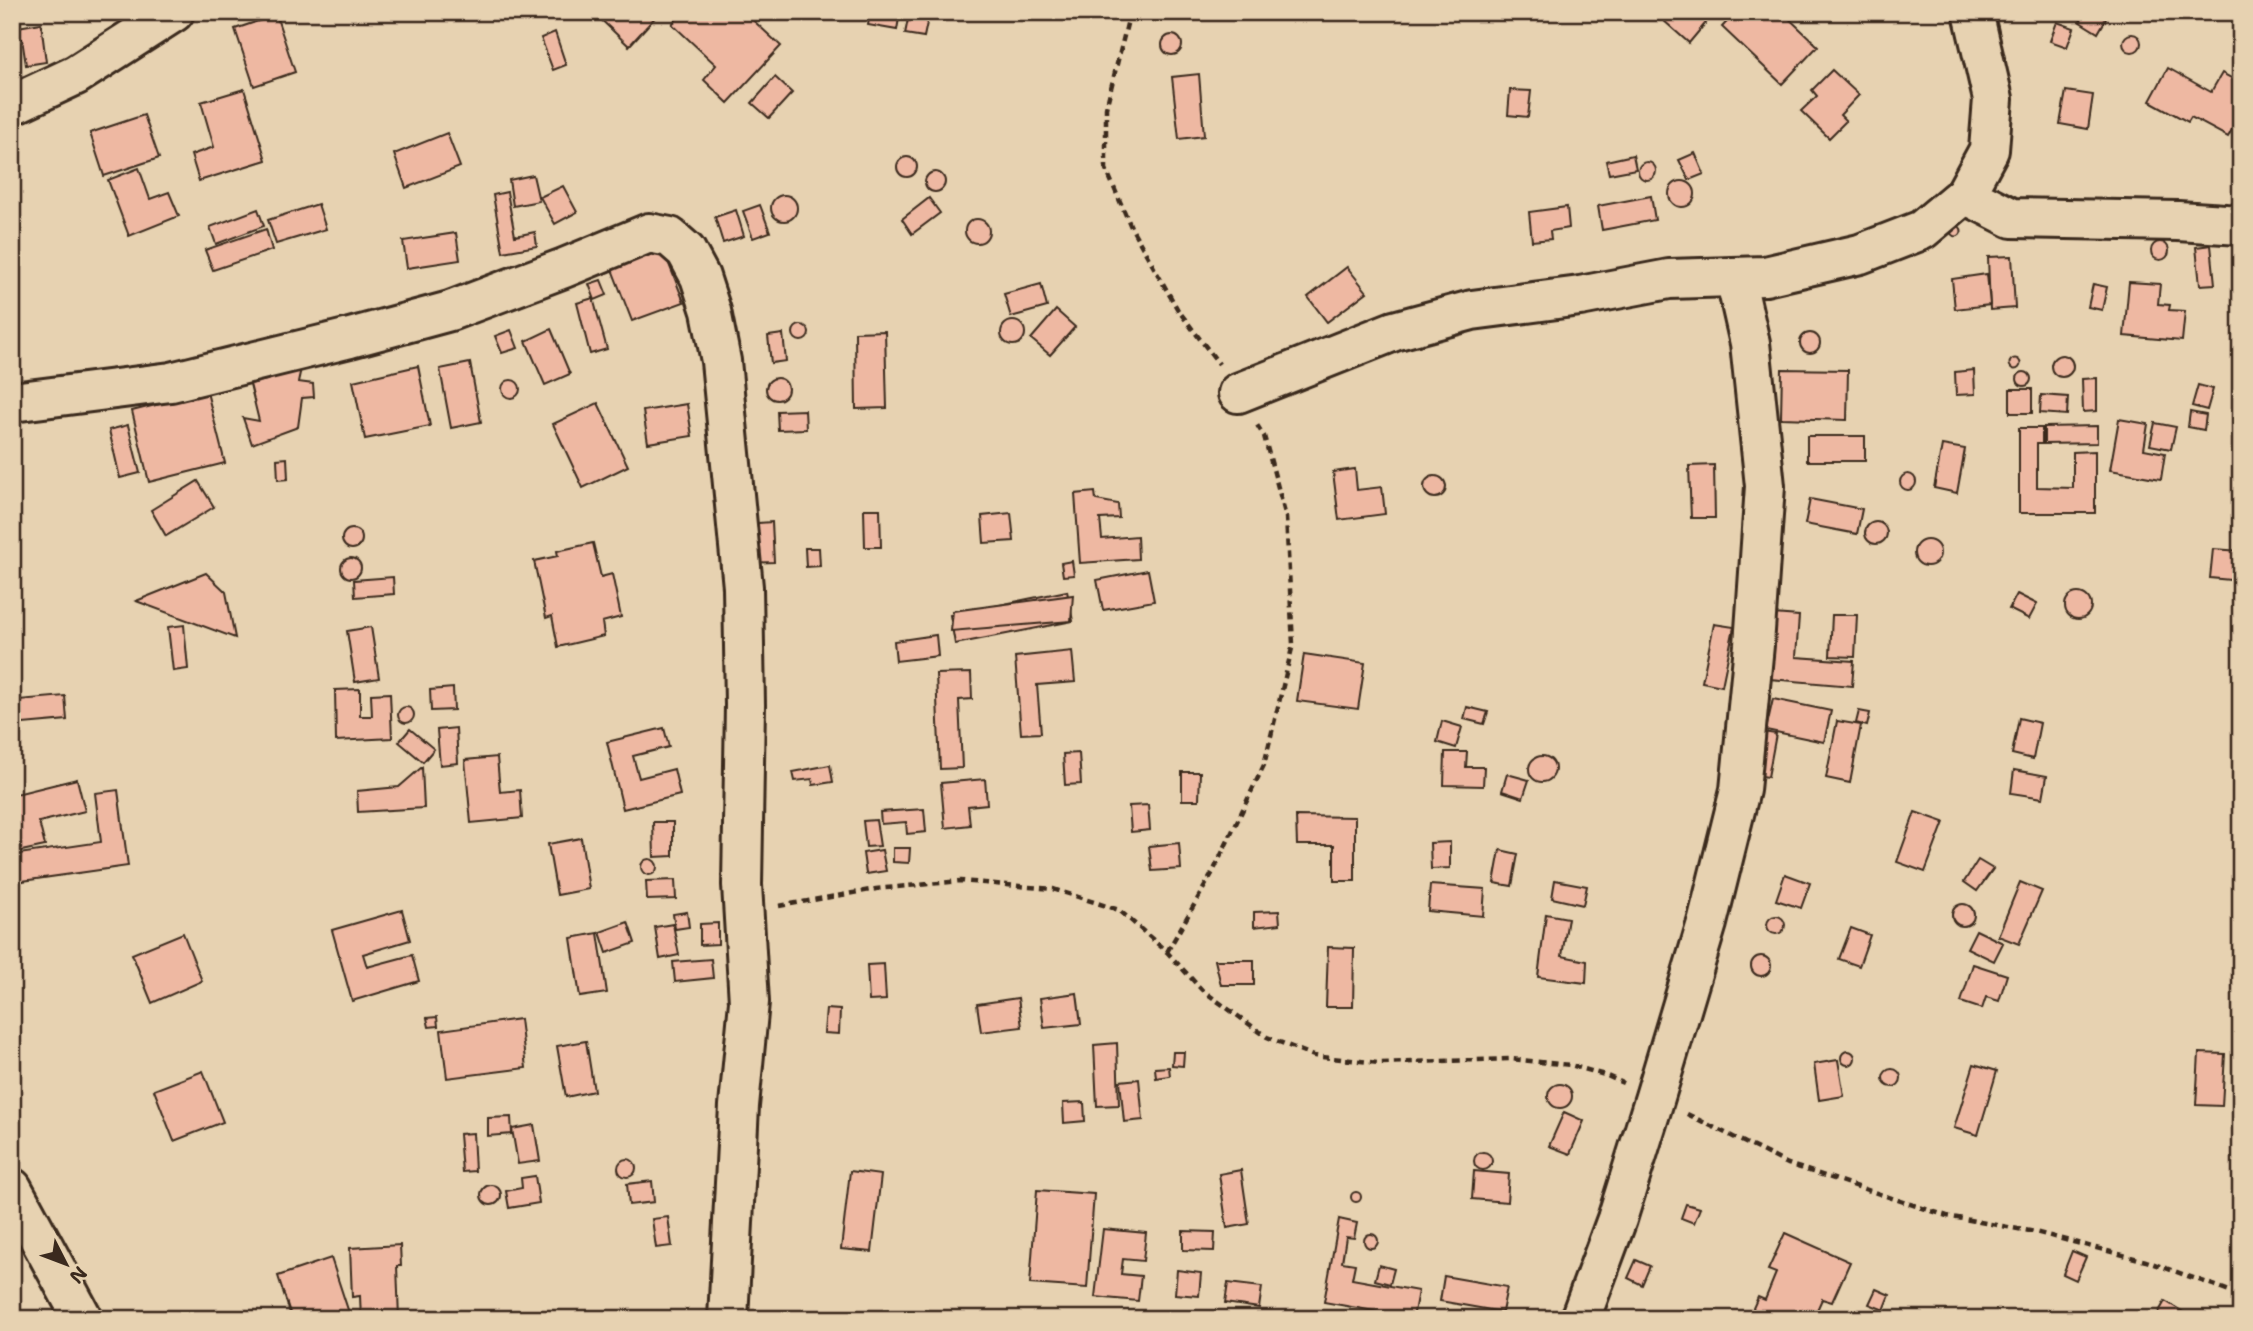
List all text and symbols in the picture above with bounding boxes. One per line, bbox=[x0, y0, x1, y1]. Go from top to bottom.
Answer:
north arrow bbox=[32, 1230, 102, 1300]
text: N bbox=[64, 1261, 93, 1289]

